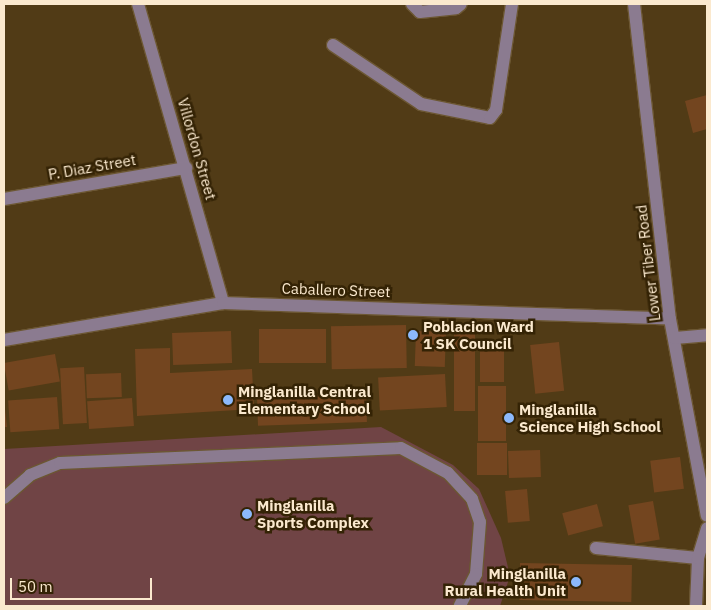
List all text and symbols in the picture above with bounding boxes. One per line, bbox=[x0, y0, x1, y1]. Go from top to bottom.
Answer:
street label: Villordon Street bbox=[174, 96, 220, 202]
street label: P. Diaz Street bbox=[47, 150, 137, 184]
street label: Lower Tiber Road bbox=[632, 204, 664, 322]
street label: Caballero Street bbox=[281, 279, 391, 301]
place label: Poblacion Ward 1 SK Council bbox=[423, 317, 534, 352]
marker: Poblacion Ward 1 SK Council bbox=[407, 329, 419, 341]
place label: Minglanilla Central Elementary School bbox=[238, 382, 371, 417]
marker: Minglanilla Central Elementary School bbox=[222, 394, 234, 406]
place label: Minglanilla Science High School bbox=[519, 400, 661, 435]
marker: Minglanilla Science High School bbox=[503, 412, 515, 424]
place label: Minglanilla Sports Complex bbox=[257, 496, 369, 531]
marker: Minglanilla Sports Complex bbox=[241, 508, 253, 520]
place label: Minglanilla Rural Health Unit bbox=[445, 564, 566, 599]
scale bar bbox=[12, 568, 155, 600]
marker: Minglanilla Rural Health Unit bbox=[570, 576, 582, 588]
text: 50 m bbox=[18, 577, 53, 596]

